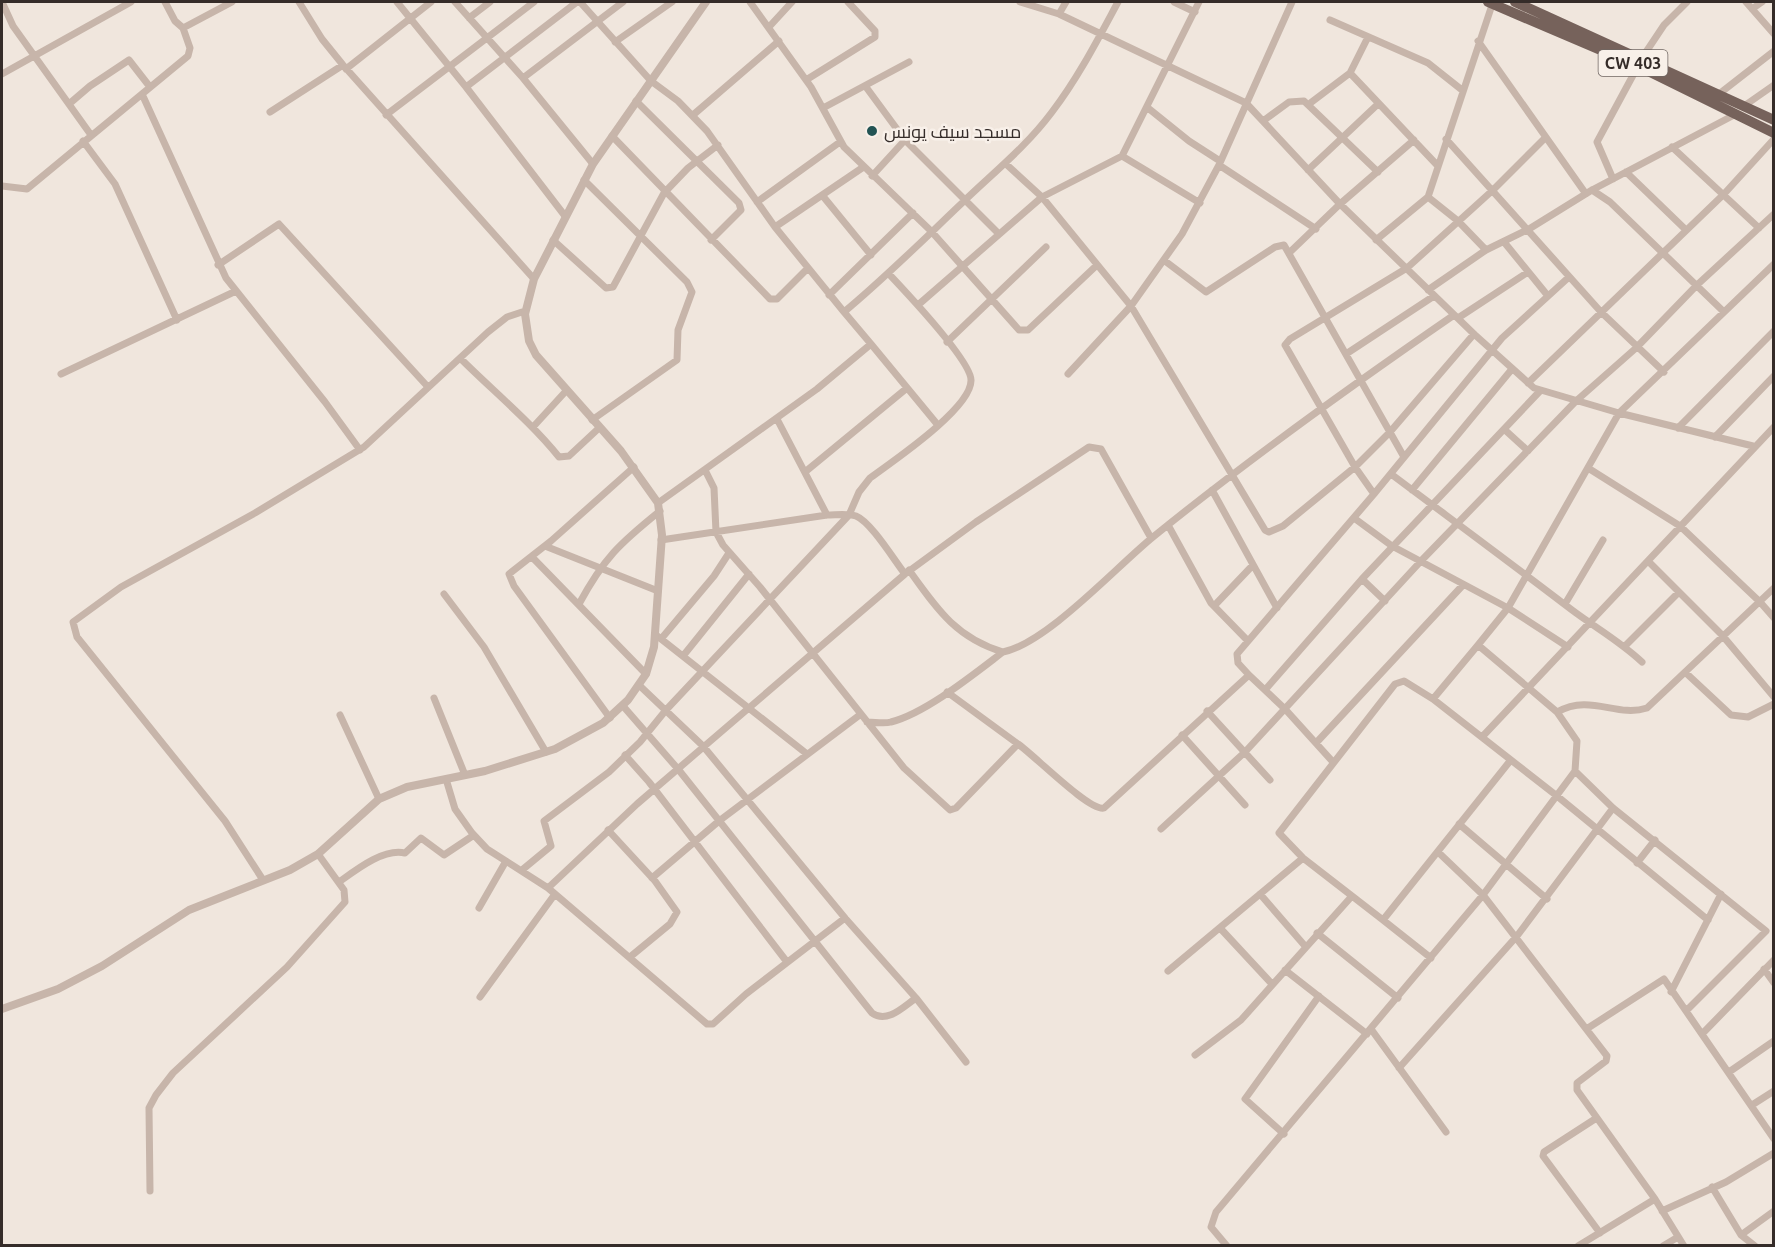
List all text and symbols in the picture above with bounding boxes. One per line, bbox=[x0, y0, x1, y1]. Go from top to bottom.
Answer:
road number: CW 403 bbox=[1598, 50, 1668, 76]
place label: مسجد سيف يونس bbox=[884, 121, 1021, 143]
marker: مسجد سيف يونس bbox=[865, 124, 879, 138]

